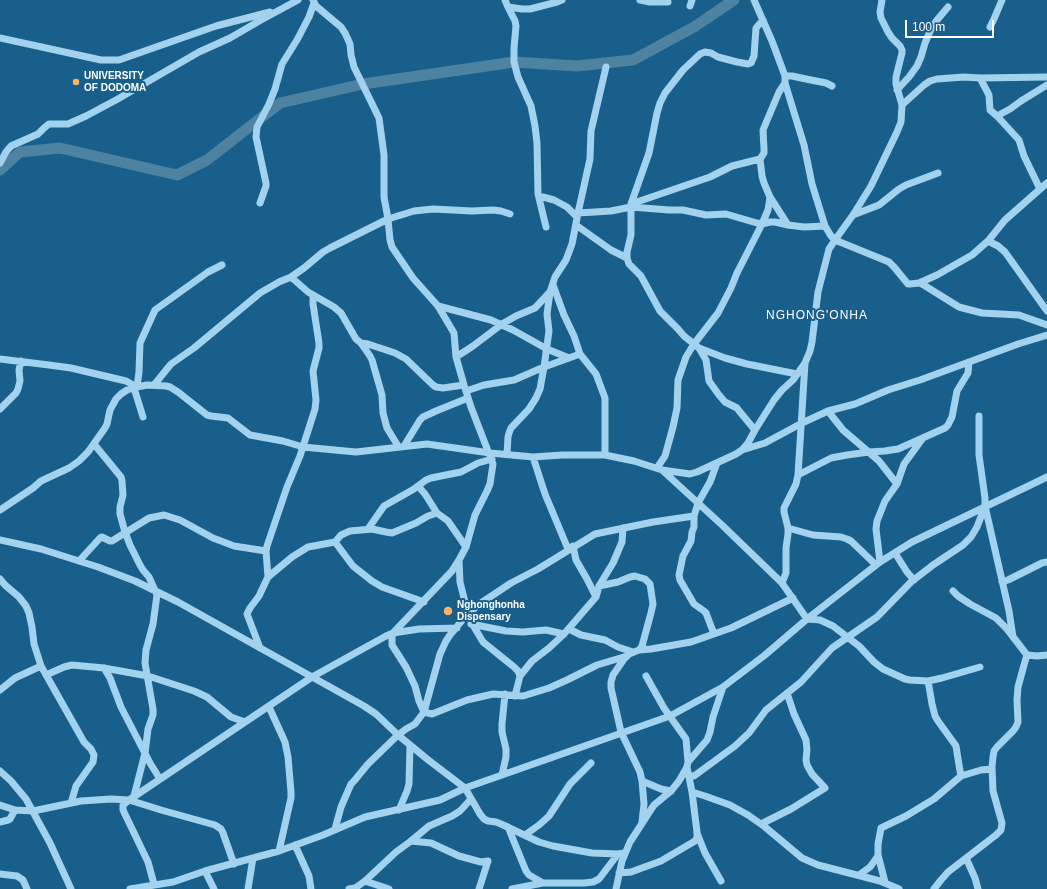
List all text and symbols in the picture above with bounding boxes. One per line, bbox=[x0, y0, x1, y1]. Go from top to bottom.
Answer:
scale bar bbox=[907, 12, 996, 38]
text: 100 m bbox=[912, 20, 945, 34]
place label: UNIVERSITY OF DODOMA bbox=[84, 70, 146, 94]
marker: UNIVERSITY OF DODOMA bbox=[71, 77, 81, 87]
district label: NGHONG'ONHA bbox=[766, 309, 868, 323]
place label: Nghonghonha Dispensary bbox=[457, 599, 525, 622]
marker: Nghonghonha Dispensary bbox=[442, 605, 454, 617]

